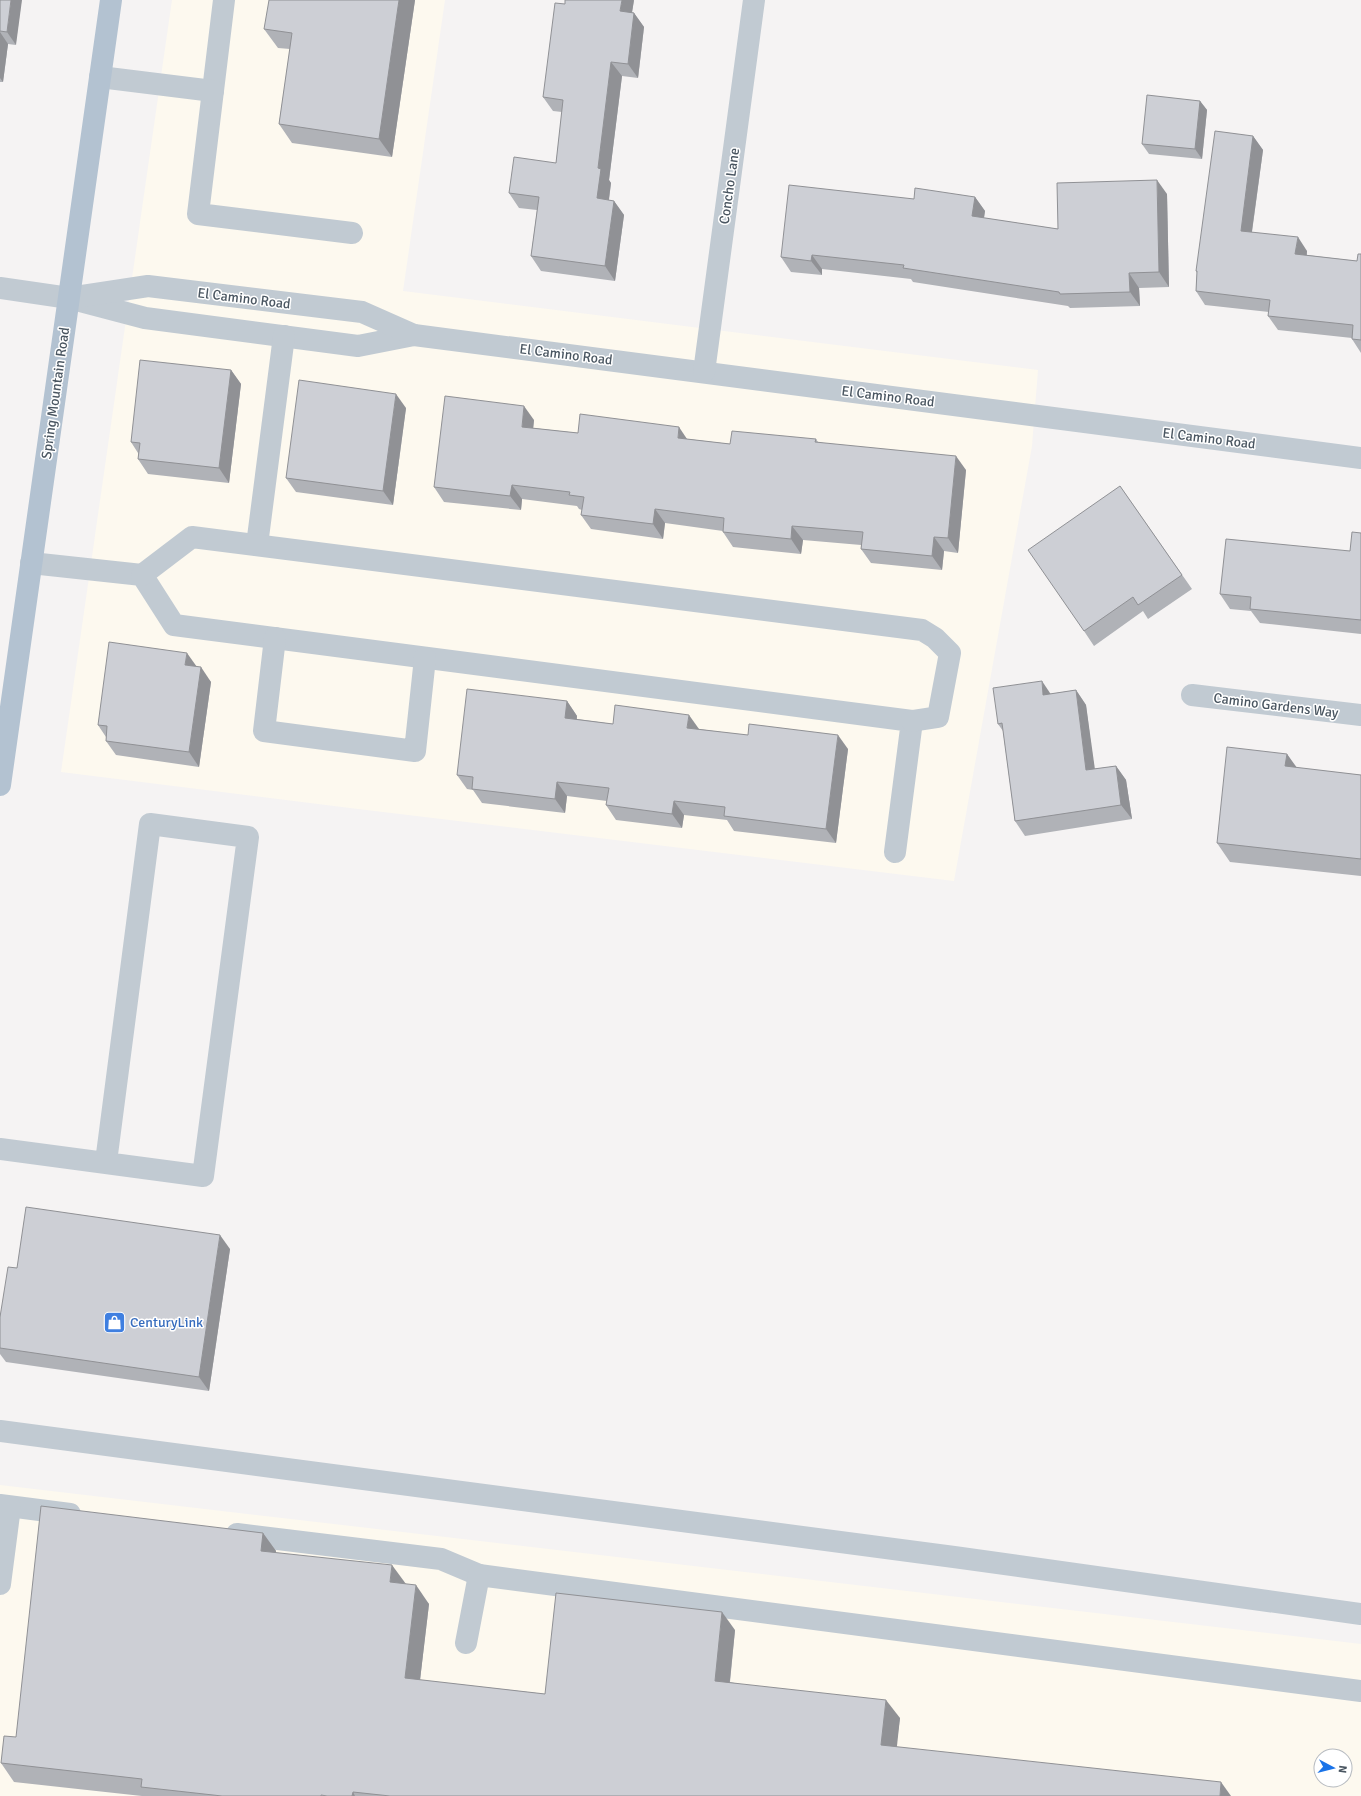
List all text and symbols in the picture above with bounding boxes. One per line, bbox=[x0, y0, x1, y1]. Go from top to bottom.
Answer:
street label: Concho Lane bbox=[716, 147, 743, 225]
street label: El Camino Road bbox=[197, 284, 291, 313]
street label: Spring Mountain Road bbox=[38, 326, 73, 460]
street label: El Camino Road bbox=[519, 340, 613, 369]
street label: El Camino Road bbox=[841, 382, 935, 411]
street label: El Camino Road bbox=[1162, 424, 1256, 453]
street label: Camino Gardens Way bbox=[1213, 689, 1340, 722]
shop icon: CenturyLink bbox=[102, 1309, 128, 1335]
place label: CenturyLink bbox=[130, 1314, 203, 1331]
north arrow bbox=[1313, 1748, 1353, 1788]
text: N bbox=[1336, 1765, 1349, 1774]

